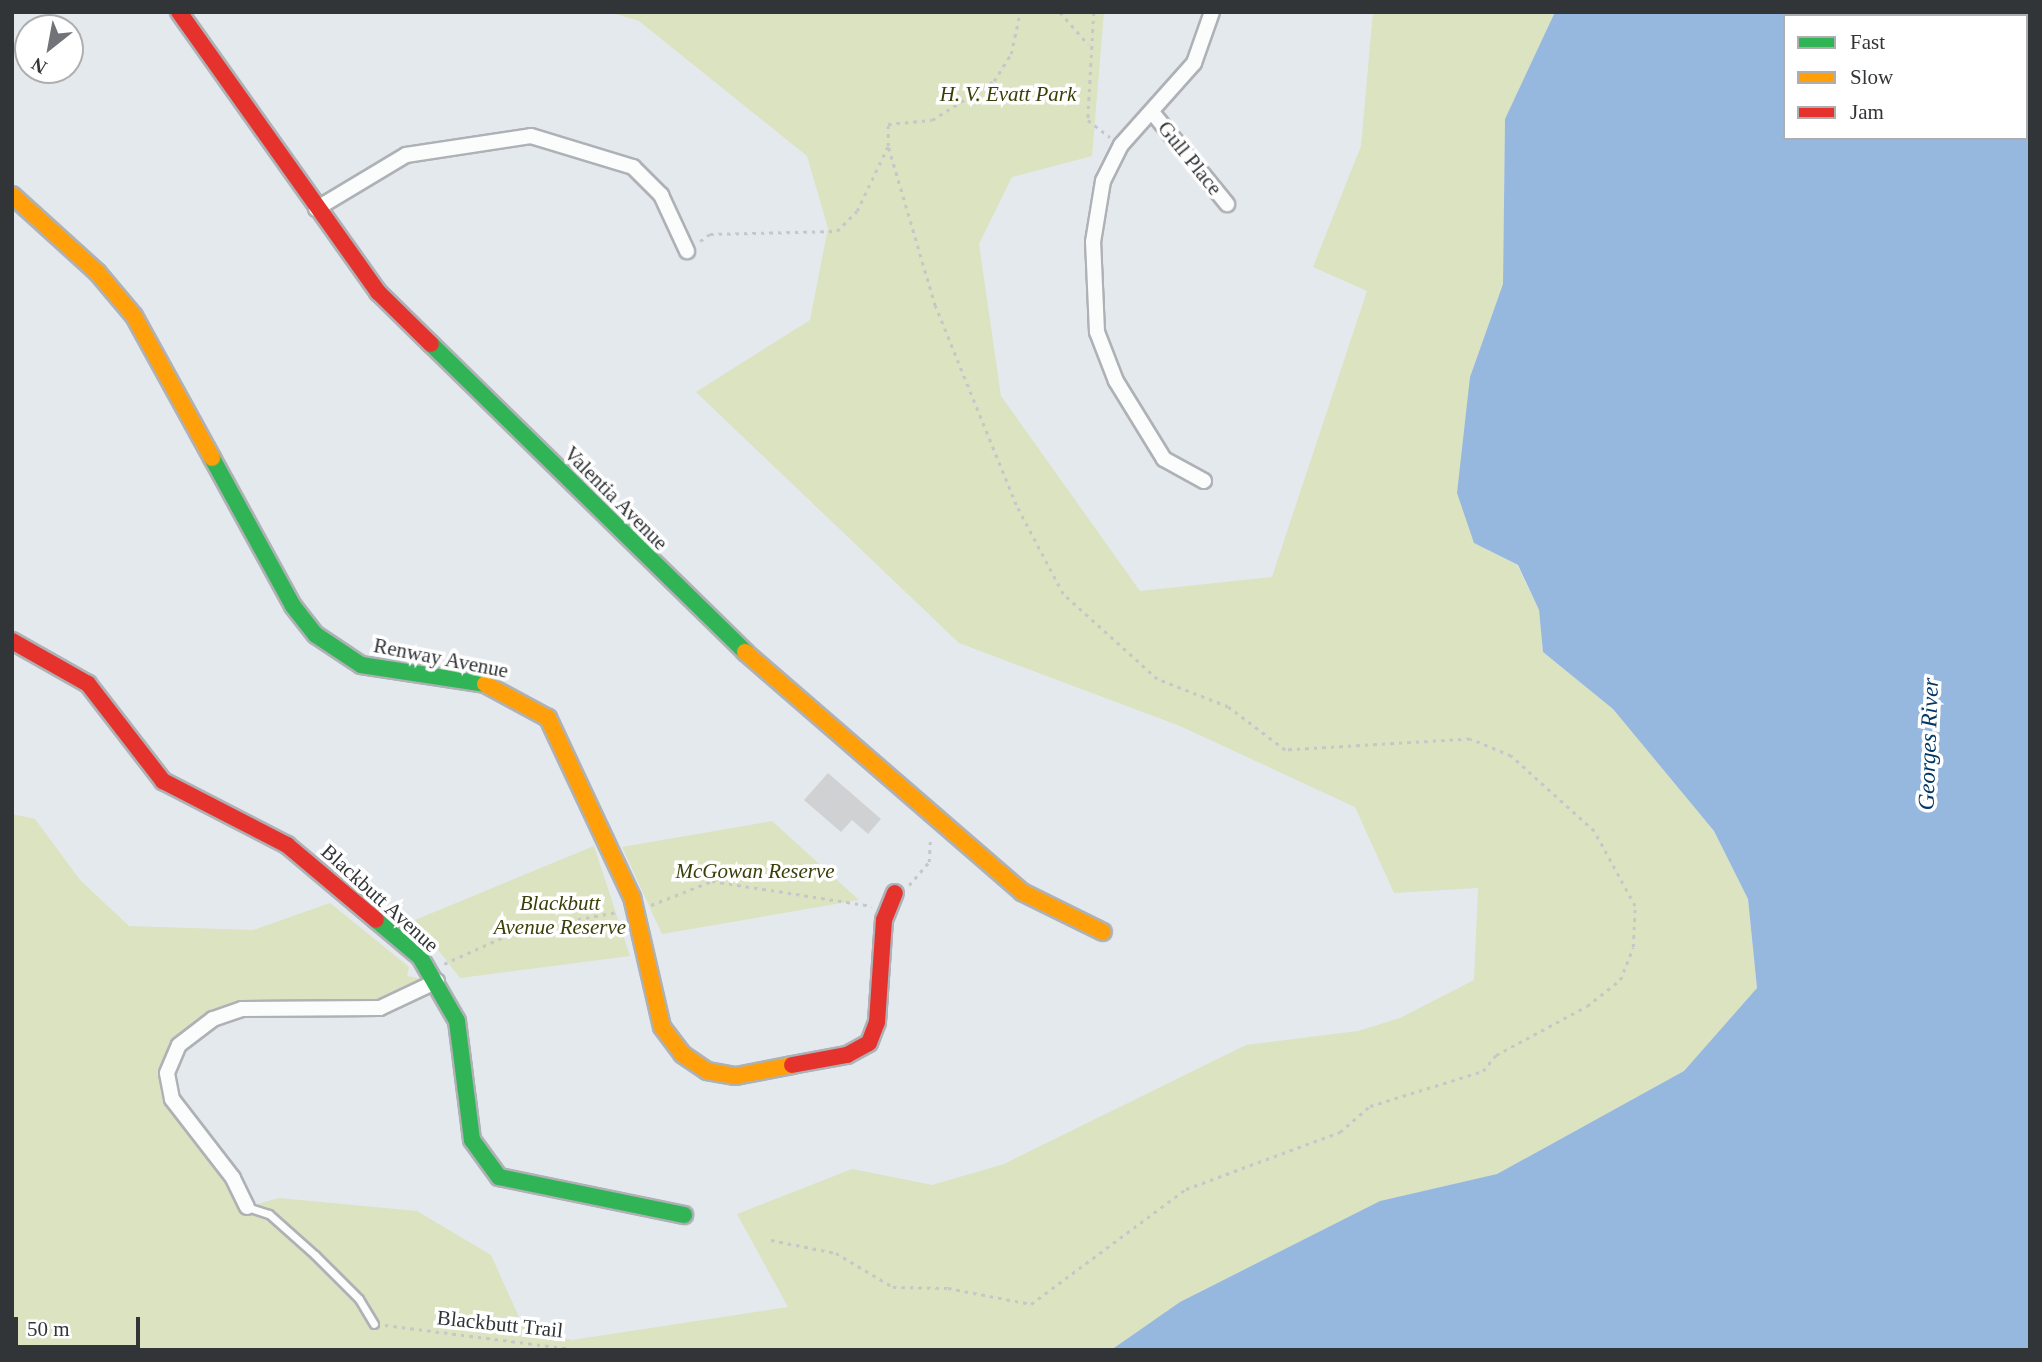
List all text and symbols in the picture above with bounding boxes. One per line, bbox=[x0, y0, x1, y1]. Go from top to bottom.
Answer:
north arrow bbox=[14, 14, 84, 84]
legend bbox=[1783, 14, 2028, 140]
text: Fast bbox=[1850, 30, 1885, 54]
text: N bbox=[28, 53, 50, 78]
text: Slow bbox=[1850, 65, 1893, 89]
park label: H. V. Evatt Park bbox=[940, 81, 1076, 107]
text: Jam bbox=[1850, 100, 1884, 124]
street label: Gull Place bbox=[1152, 116, 1228, 200]
street label: Valentia Avenue bbox=[558, 440, 674, 556]
street label: Renway Avenue bbox=[371, 632, 511, 684]
water label: Georges River bbox=[1913, 677, 1945, 811]
street label: Blackbutt Avenue bbox=[316, 838, 444, 958]
park label: McGowan Reserve bbox=[675, 858, 835, 884]
park label: Blackbutt Avenue Reserve bbox=[494, 890, 626, 940]
scale bar bbox=[18, 1302, 144, 1346]
street label: Blackbutt Trail bbox=[436, 1305, 564, 1343]
text: 50 m bbox=[27, 1317, 70, 1341]

